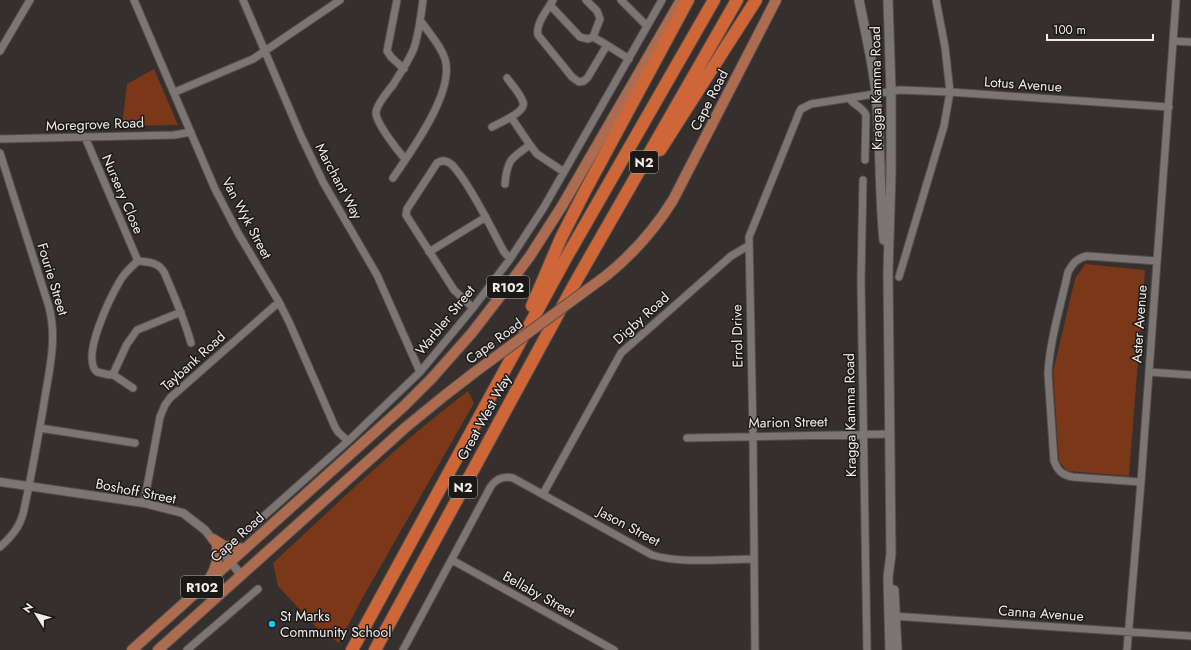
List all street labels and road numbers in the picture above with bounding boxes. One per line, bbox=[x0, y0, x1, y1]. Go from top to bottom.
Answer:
street label: Kragga Kamma Road bbox=[865, 26, 887, 150]
street label: Cape Road bbox=[685, 66, 733, 134]
street label: Lotus Avenue bbox=[983, 71, 1063, 97]
street label: Moregrove Road bbox=[46, 112, 144, 136]
street label: Marchant Way bbox=[311, 139, 368, 223]
street label: Nursery Close bbox=[97, 151, 149, 237]
road number: N2 bbox=[630, 151, 658, 173]
street label: Van Wyk Street bbox=[217, 174, 277, 263]
street label: Fourie Street bbox=[32, 240, 74, 318]
road number: R102 bbox=[487, 276, 529, 298]
street label: Warbler Street bbox=[411, 280, 480, 359]
street label: Aster Avenue bbox=[1126, 284, 1152, 364]
street label: Digby Road bbox=[608, 287, 674, 349]
street label: Errol Drive bbox=[726, 304, 748, 368]
street label: Cape Road bbox=[461, 314, 527, 368]
street label: Taybank Road bbox=[156, 327, 230, 395]
street label: Kragga Kamma Road bbox=[839, 353, 861, 477]
street label: Great West Way bbox=[452, 370, 516, 464]
street label: Marion Street bbox=[748, 411, 828, 433]
street label: Boshoff Street bbox=[94, 473, 179, 509]
road number: N2 bbox=[449, 476, 477, 498]
street label: Jason Street bbox=[592, 500, 664, 551]
street label: Cape Road bbox=[206, 508, 268, 566]
street label: Bellaby Street bbox=[499, 566, 579, 622]
road number: R102 bbox=[181, 576, 223, 598]
street label: Canna Avenue bbox=[998, 600, 1084, 626]

